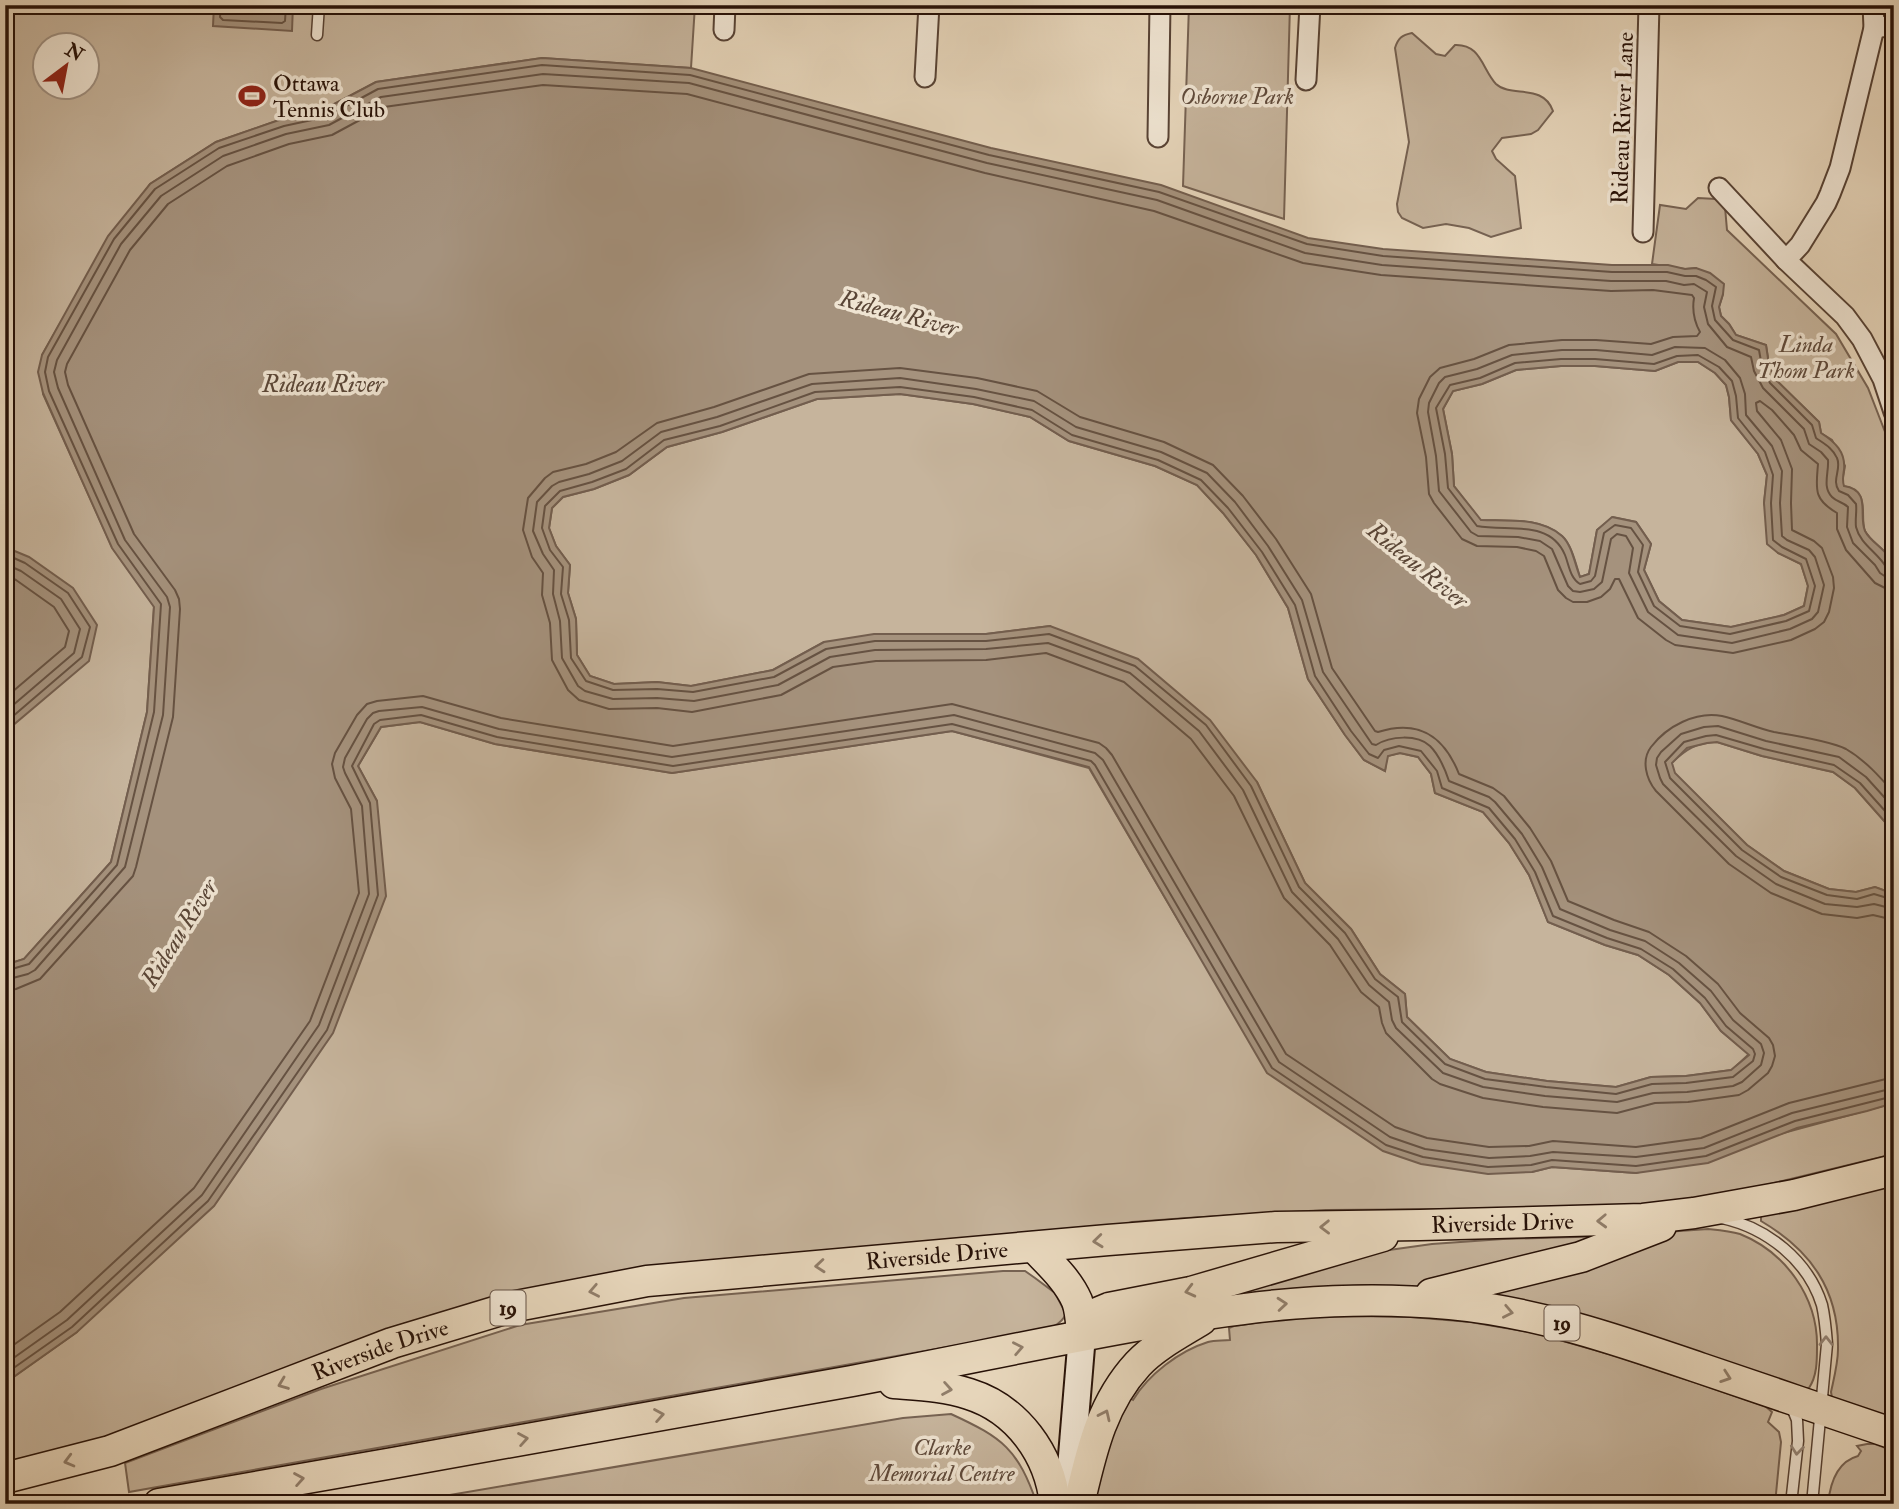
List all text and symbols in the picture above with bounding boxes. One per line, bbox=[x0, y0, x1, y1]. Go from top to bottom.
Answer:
street label: Rideau River Lane bbox=[1605, 31, 1640, 205]
north arrow bbox=[32, 32, 102, 102]
text: N bbox=[60, 37, 89, 68]
place label: Ottawa Tennis Club bbox=[273, 69, 385, 124]
sports icon: Ottawa Tennis Club bbox=[237, 81, 267, 111]
park label: Osborne Park bbox=[1180, 82, 1294, 111]
water label: Rideau River bbox=[835, 283, 962, 344]
park label: Linda Thom Park bbox=[1757, 330, 1855, 385]
water label: Rideau River bbox=[261, 369, 385, 400]
water label: Rideau River bbox=[1360, 515, 1475, 616]
water label: Rideau River bbox=[134, 873, 225, 994]
street label: Riverside Drive bbox=[1431, 1207, 1575, 1240]
one-way arrow bbox=[1596, 1213, 1607, 1228]
one-way arrow bbox=[1319, 1219, 1330, 1235]
one-way arrow bbox=[1092, 1233, 1104, 1248]
street label: Riverside Drive bbox=[864, 1235, 1010, 1277]
one-way arrow bbox=[814, 1258, 826, 1273]
one-way arrow bbox=[588, 1283, 600, 1298]
one-way arrow bbox=[1184, 1283, 1196, 1297]
road number: 19 bbox=[490, 1290, 526, 1326]
one-way arrow bbox=[1276, 1297, 1287, 1312]
one-way arrow bbox=[1502, 1304, 1514, 1319]
road number: 19 bbox=[1544, 1306, 1580, 1340]
street label: Riverside Drive bbox=[308, 1313, 452, 1387]
one-way arrow bbox=[1818, 1335, 1834, 1346]
one-way arrow bbox=[1012, 1341, 1024, 1356]
one-way arrow bbox=[1720, 1368, 1732, 1383]
one-way arrow bbox=[278, 1376, 290, 1390]
one-way arrow bbox=[941, 1381, 953, 1396]
one-way arrow bbox=[653, 1408, 665, 1423]
one-way arrow bbox=[1097, 1410, 1111, 1422]
one-way arrow bbox=[517, 1433, 529, 1448]
park label: Clarke Memorial Centre bbox=[867, 1433, 1015, 1488]
one-way arrow bbox=[1790, 1445, 1805, 1456]
one-way arrow bbox=[63, 1453, 75, 1467]
one-way arrow bbox=[293, 1472, 305, 1487]

